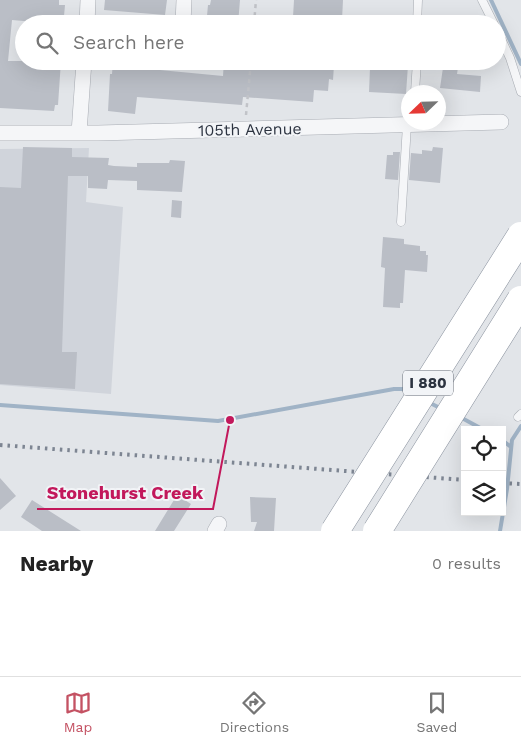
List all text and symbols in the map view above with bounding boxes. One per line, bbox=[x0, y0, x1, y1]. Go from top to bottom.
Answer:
search box bbox=[15, 15, 506, 70]
icon: search bbox=[33, 29, 61, 57]
text: Search here bbox=[73, 31, 184, 54]
north arrow bbox=[401, 85, 446, 130]
street label: 105th Avenue bbox=[198, 119, 302, 140]
road number: I 880 bbox=[403, 370, 453, 396]
map controls bbox=[461, 426, 506, 516]
button: locate bbox=[461, 426, 506, 471]
button: layers bbox=[461, 471, 506, 516]
callout: Stonehurst Creek bbox=[37, 476, 213, 509]
text: Stonehurst Creek bbox=[47, 482, 204, 503]
text: Nearby bbox=[20, 551, 93, 576]
text: 0 results bbox=[432, 554, 501, 573]
tab: Map bbox=[64, 689, 92, 735]
tab: Directions bbox=[220, 689, 289, 735]
tab: Saved bbox=[417, 689, 457, 735]

